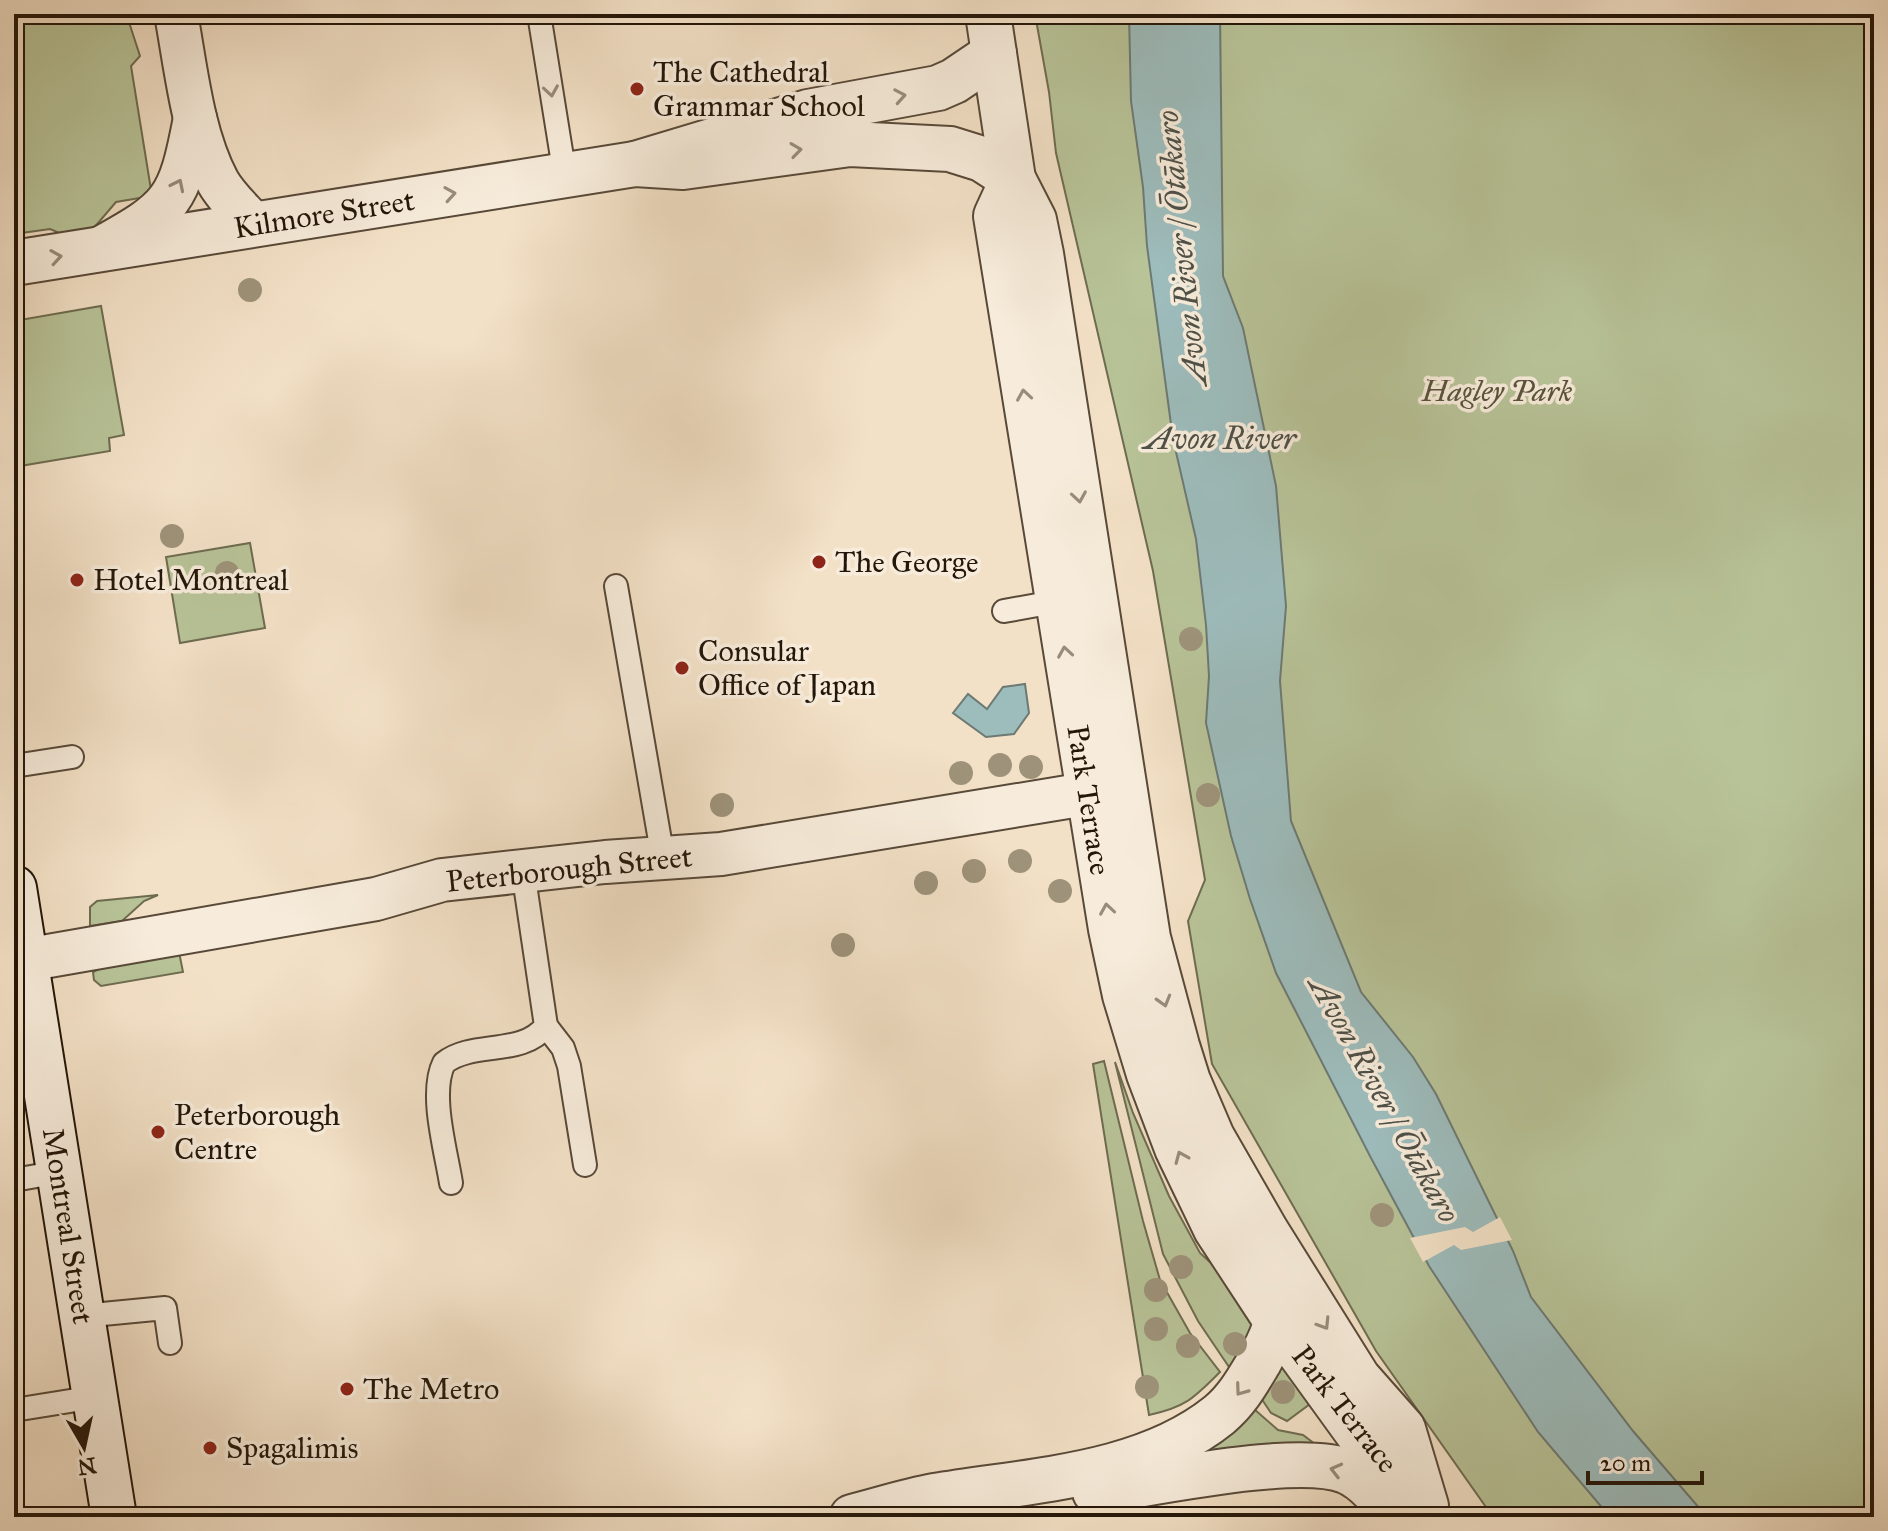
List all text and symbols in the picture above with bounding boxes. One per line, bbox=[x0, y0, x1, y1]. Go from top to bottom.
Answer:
place label: The Cathedral Grammar School bbox=[653, 54, 866, 124]
marker: The Cathedral Grammar School bbox=[628, 80, 646, 98]
one-way arrow bbox=[542, 84, 559, 98]
one-way arrow bbox=[893, 88, 907, 105]
water label: Avon River / Ōtākaro bbox=[1148, 108, 1216, 390]
one-way arrow bbox=[789, 142, 802, 159]
one-way arrow bbox=[168, 178, 184, 193]
street label: Kilmore Street bbox=[231, 182, 417, 246]
one-way arrow bbox=[443, 186, 457, 203]
one-way arrow bbox=[49, 249, 63, 266]
park label: Hagley Park bbox=[1421, 373, 1572, 409]
one-way arrow bbox=[1016, 389, 1033, 402]
water label: Avon River bbox=[1141, 419, 1298, 458]
one-way arrow bbox=[1070, 490, 1087, 504]
place label: The George bbox=[835, 544, 979, 580]
marker: The George bbox=[810, 553, 828, 571]
place label: Hotel Montreal bbox=[93, 562, 289, 598]
marker: Hotel Montreal bbox=[68, 571, 86, 589]
place label: Consular Office of Japan bbox=[698, 633, 876, 703]
one-way arrow bbox=[1057, 645, 1074, 659]
marker: Consular Office of Japan bbox=[673, 659, 691, 677]
street label: Park Terrace bbox=[1059, 722, 1119, 878]
street label: Peterborough Street bbox=[444, 838, 694, 900]
one-way arrow bbox=[1100, 902, 1117, 915]
water label: Avon River / Ōtākaro bbox=[1299, 966, 1469, 1230]
one-way arrow bbox=[1155, 994, 1171, 1008]
place label: Peterborough Centre bbox=[174, 1097, 341, 1167]
marker: Peterborough Centre bbox=[149, 1123, 167, 1141]
street label: Montreal Street bbox=[35, 1125, 101, 1327]
one-way arrow bbox=[1174, 1151, 1190, 1166]
one-way arrow bbox=[1315, 1315, 1330, 1330]
street label: Park Terrace bbox=[1284, 1338, 1406, 1480]
place label: The Metro bbox=[363, 1371, 499, 1407]
marker: The Metro bbox=[338, 1380, 356, 1398]
one-way arrow bbox=[1236, 1381, 1251, 1396]
north arrow bbox=[44, 1407, 124, 1487]
place label: Spagalimis bbox=[226, 1430, 358, 1466]
scale bar bbox=[1588, 1435, 1702, 1485]
marker: Spagalimis bbox=[201, 1439, 219, 1457]
text: 20 m bbox=[1600, 1448, 1651, 1478]
text: N bbox=[75, 1451, 98, 1481]
one-way arrow bbox=[1330, 1462, 1343, 1479]

